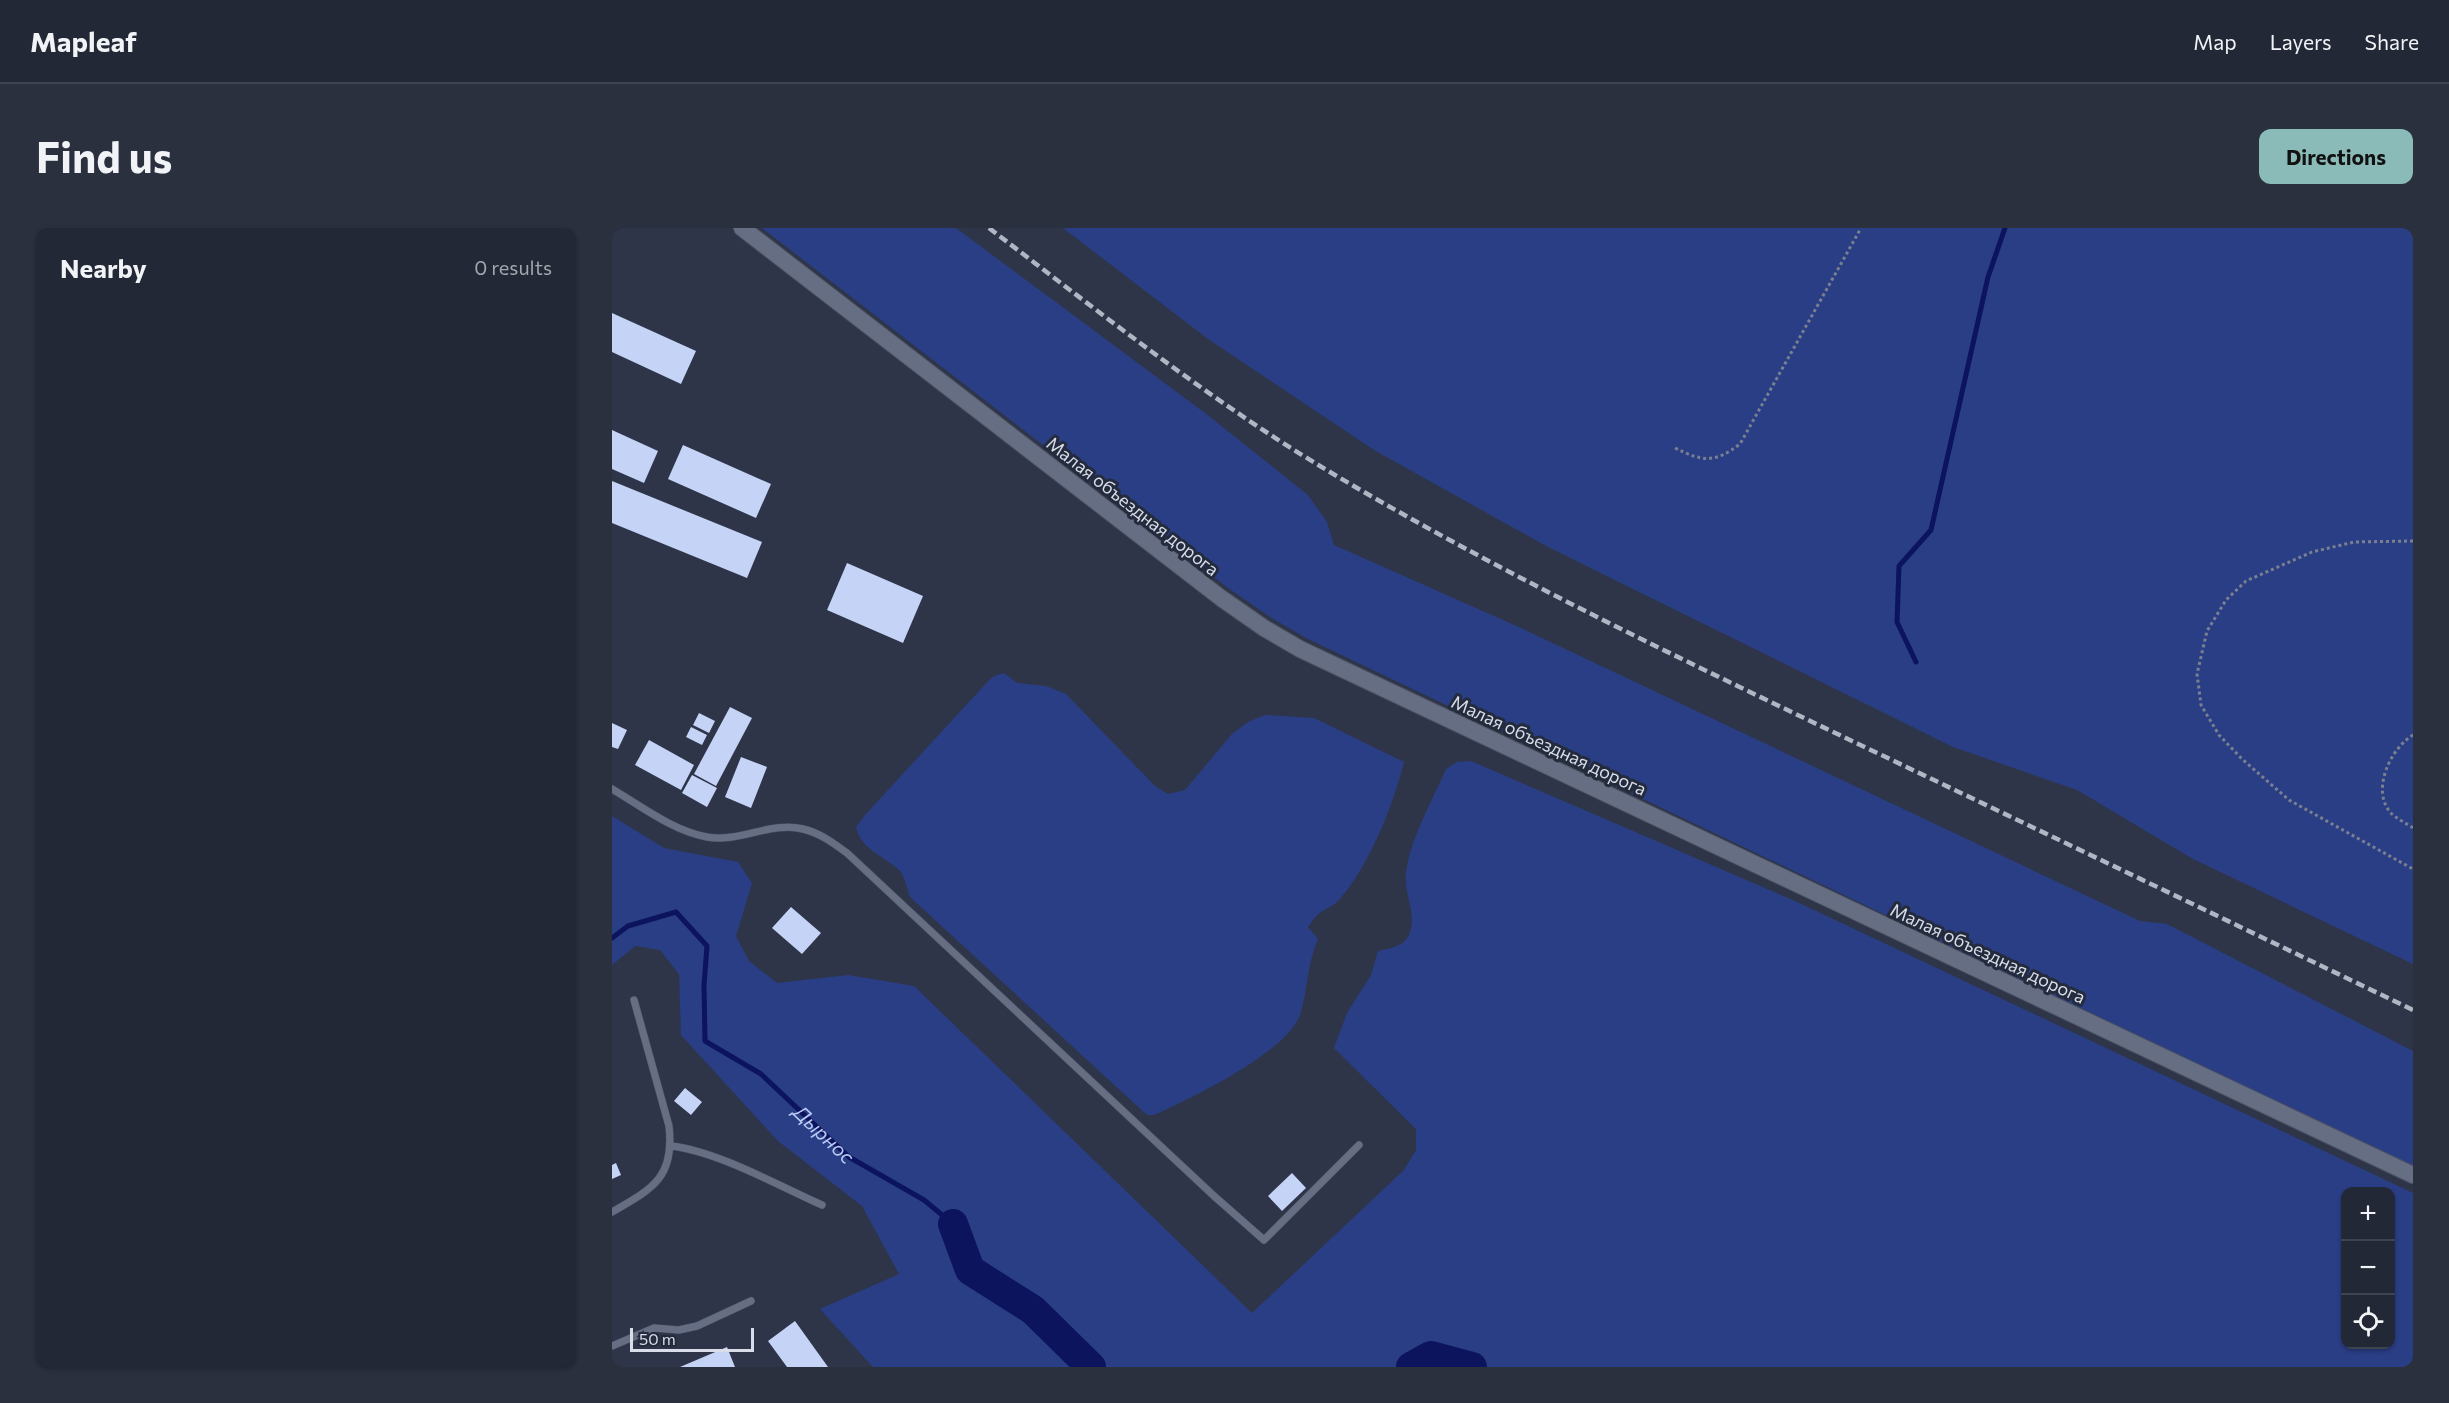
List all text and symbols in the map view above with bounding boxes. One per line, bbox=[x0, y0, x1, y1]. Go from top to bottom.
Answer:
text: Mapleaf bbox=[30, 24, 137, 58]
text: Map bbox=[2193, 29, 2237, 54]
text: Layers bbox=[2270, 29, 2332, 54]
text: Share bbox=[2365, 29, 2419, 54]
button: Directions bbox=[2259, 129, 2413, 184]
text: Find us bbox=[36, 130, 172, 182]
text: Nearby bbox=[60, 252, 147, 283]
text: 0 results bbox=[474, 255, 552, 279]
street label: Малая объездная дорога bbox=[1042, 432, 1224, 580]
street label: Малая объездная дорога bbox=[1448, 690, 1650, 800]
street label: Малая объездная дорога bbox=[1887, 898, 2089, 1008]
water label: Дырнос bbox=[787, 1098, 860, 1168]
map controls bbox=[2341, 1187, 2395, 1349]
button: + bbox=[2341, 1187, 2395, 1241]
button: − bbox=[2341, 1241, 2395, 1295]
button: locate bbox=[2341, 1295, 2395, 1349]
scale bar bbox=[630, 1325, 754, 1352]
text: 50 m bbox=[639, 1329, 676, 1348]

